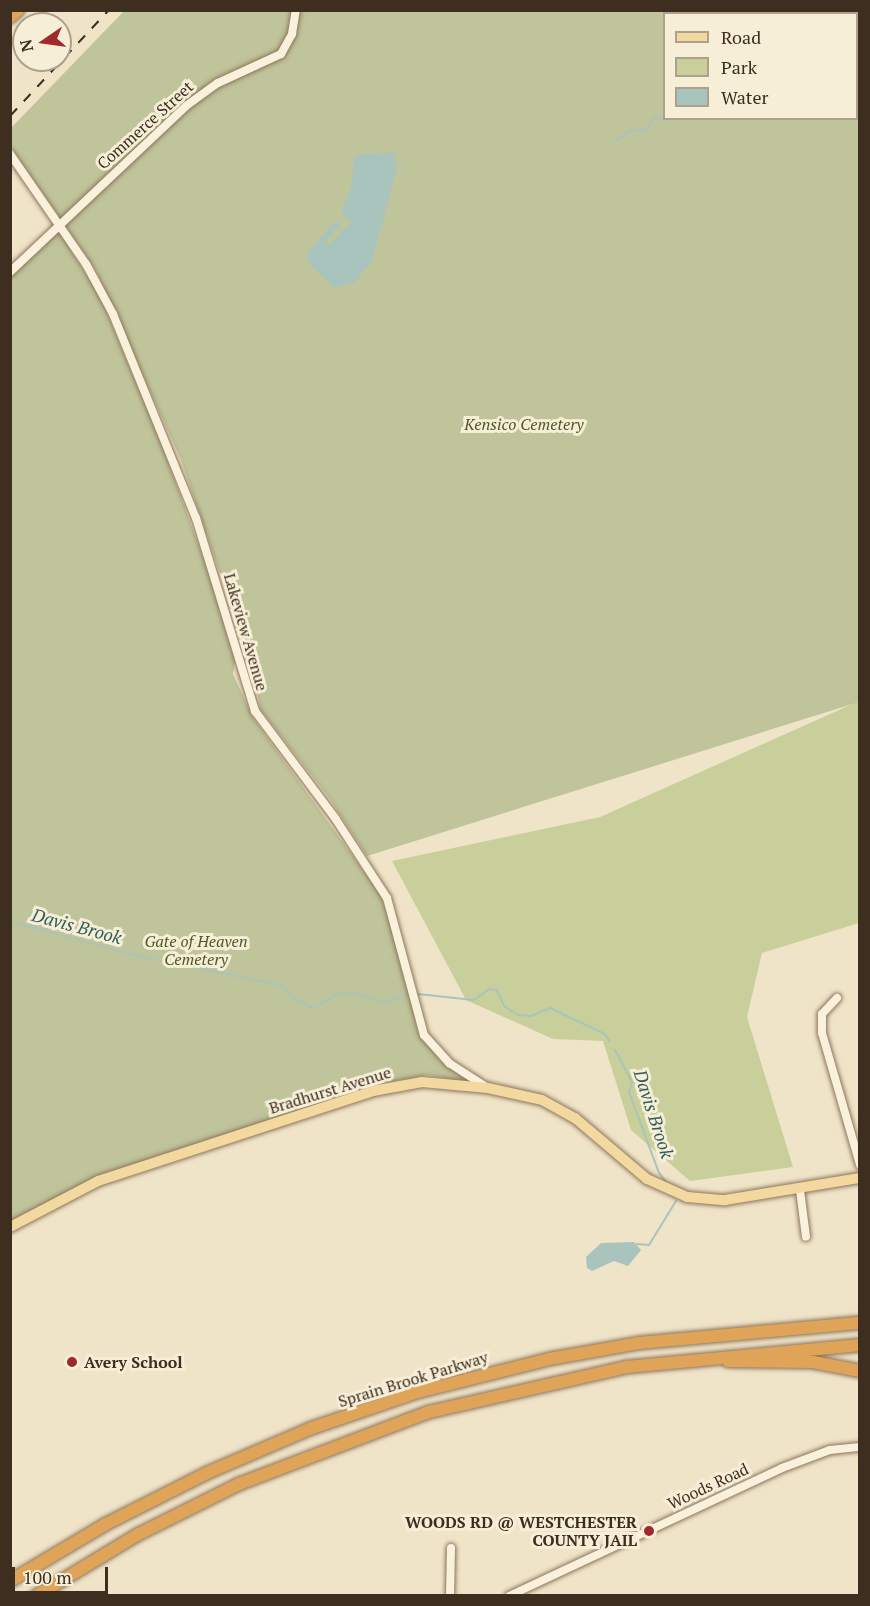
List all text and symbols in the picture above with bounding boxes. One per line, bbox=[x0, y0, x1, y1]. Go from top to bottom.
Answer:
north arrow bbox=[12, 12, 72, 72]
legend bbox=[663, 12, 858, 120]
text: Road bbox=[721, 25, 761, 49]
text: N bbox=[14, 37, 38, 54]
text: Park bbox=[721, 55, 757, 79]
street label: Commerce Street bbox=[93, 77, 197, 173]
text: Water bbox=[721, 85, 768, 109]
park label: Kensico Cemetery bbox=[464, 414, 584, 434]
street label: Lakeview Avenue bbox=[220, 571, 272, 693]
water label: Davis Brook bbox=[30, 904, 124, 948]
park label: Gate of Heaven Cemetery bbox=[144, 931, 248, 969]
street label: Bradhurst Avenue bbox=[267, 1062, 393, 1118]
water label: Davis Brook bbox=[630, 1067, 678, 1161]
street label: Sprain Brook Parkway bbox=[336, 1347, 490, 1411]
place label: Avery School bbox=[84, 1352, 182, 1372]
marker: Avery School bbox=[65, 1355, 79, 1369]
street label: Woods Road bbox=[665, 1459, 751, 1513]
place label: WOODS RD @ WESTCHESTER COUNTY JAIL bbox=[405, 1512, 637, 1550]
marker: WOODS RD @ WESTCHESTER COUNTY JAIL bbox=[642, 1524, 656, 1538]
scale bar bbox=[15, 1555, 111, 1593]
text: 100 m bbox=[23, 1565, 72, 1589]

